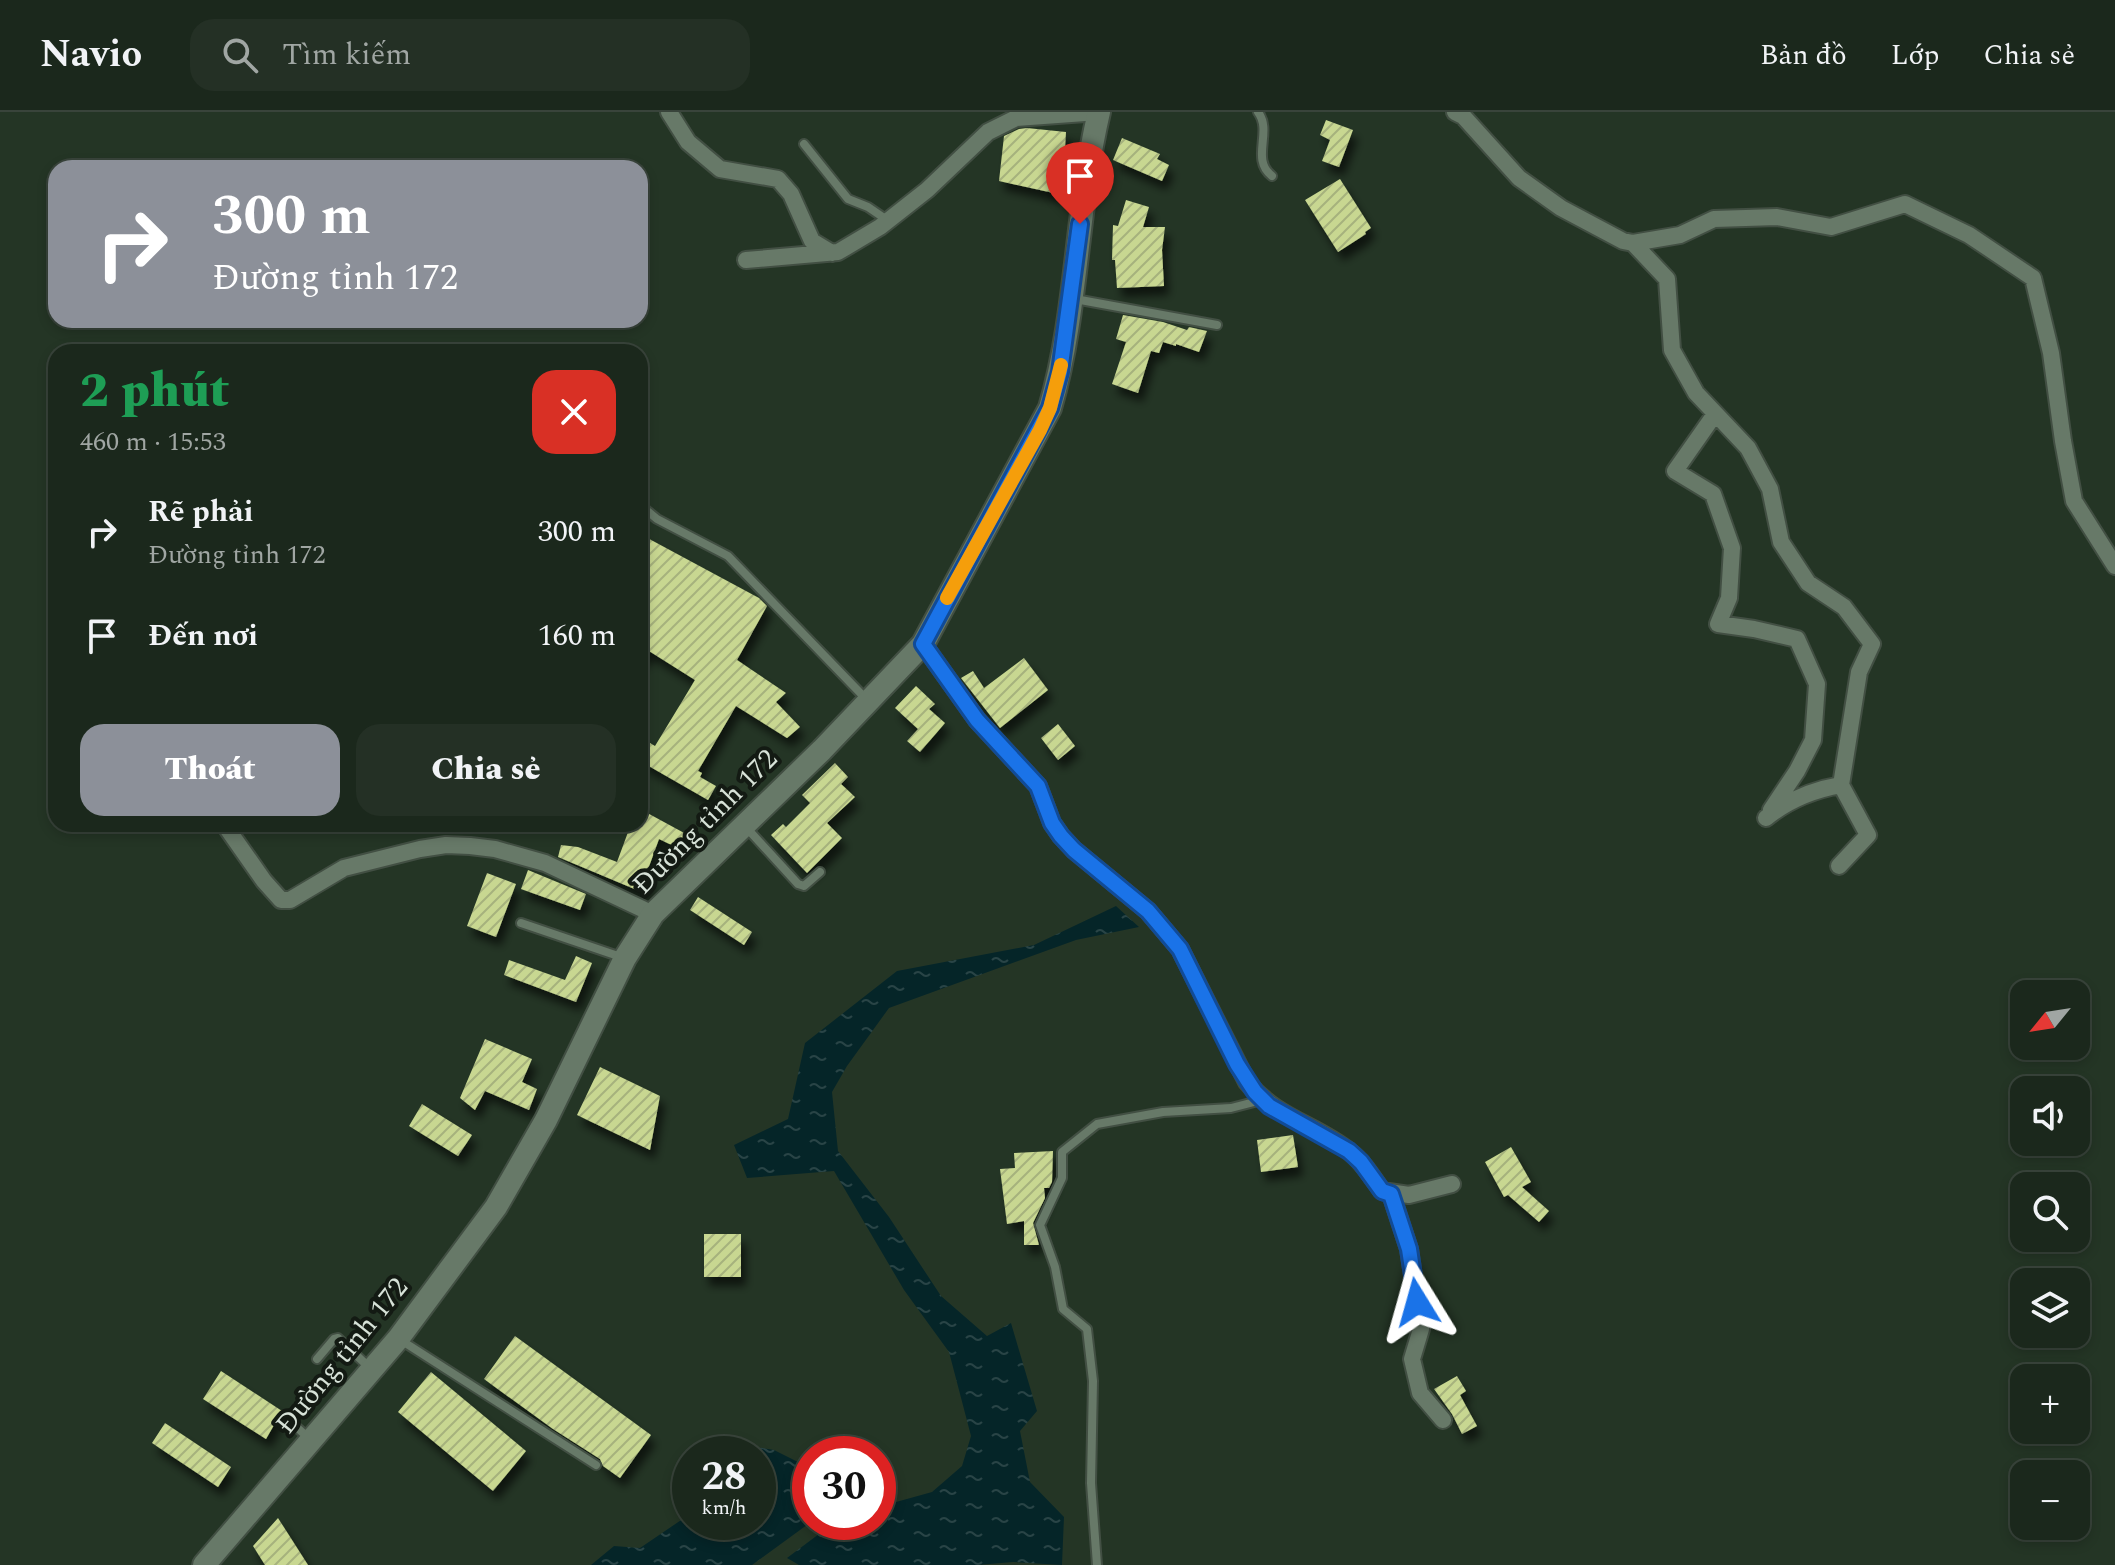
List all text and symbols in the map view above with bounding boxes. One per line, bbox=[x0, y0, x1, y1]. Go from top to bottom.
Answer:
search box bbox=[190, 19, 750, 91]
text: Navio bbox=[40, 26, 142, 84]
text: Tìm kiếm bbox=[282, 32, 411, 78]
icon: search bbox=[218, 33, 262, 77]
text: Bản đồ bbox=[1760, 34, 1847, 77]
text: Lớp bbox=[1891, 34, 1939, 77]
text: Chia sẻ bbox=[1983, 34, 2075, 77]
pin bbox=[1046, 142, 1114, 224]
icon: arrive bbox=[1058, 154, 1102, 198]
text: 300 m bbox=[212, 174, 371, 259]
icon: right bbox=[80, 192, 184, 296]
text: Đường tỉnh 172 bbox=[212, 251, 458, 306]
text: 2 phút bbox=[80, 355, 229, 428]
button: close bbox=[532, 370, 616, 454]
text: 460 m · 15:53 bbox=[80, 422, 226, 462]
text: Rẽ phải bbox=[148, 489, 254, 535]
text: 300 m bbox=[538, 509, 616, 555]
icon: right bbox=[80, 510, 124, 554]
text: Đường tỉnh 172 bbox=[148, 535, 326, 575]
text: Đến nơi bbox=[148, 613, 258, 659]
text: 160 m bbox=[538, 613, 616, 659]
icon: arrive bbox=[80, 614, 124, 658]
button: Thoát bbox=[80, 724, 340, 816]
button: Chia sẻ bbox=[356, 724, 616, 816]
street label: Đường tỉnh 172 bbox=[622, 739, 788, 905]
north arrow bbox=[2010, 980, 2090, 1060]
map controls bbox=[2010, 980, 2090, 1540]
button: sound bbox=[2010, 1076, 2090, 1156]
button: search bbox=[2010, 1172, 2090, 1252]
position arrow bbox=[1375, 1260, 1459, 1344]
street label: Đường tỉnh 172 bbox=[265, 1268, 419, 1444]
button: layers bbox=[2010, 1268, 2090, 1348]
button: + bbox=[2010, 1364, 2090, 1444]
speed limit sign: 30 bbox=[792, 1436, 896, 1540]
text: 28 bbox=[702, 1447, 746, 1508]
button: − bbox=[2010, 1460, 2090, 1540]
text: km/h bbox=[702, 1493, 747, 1523]

